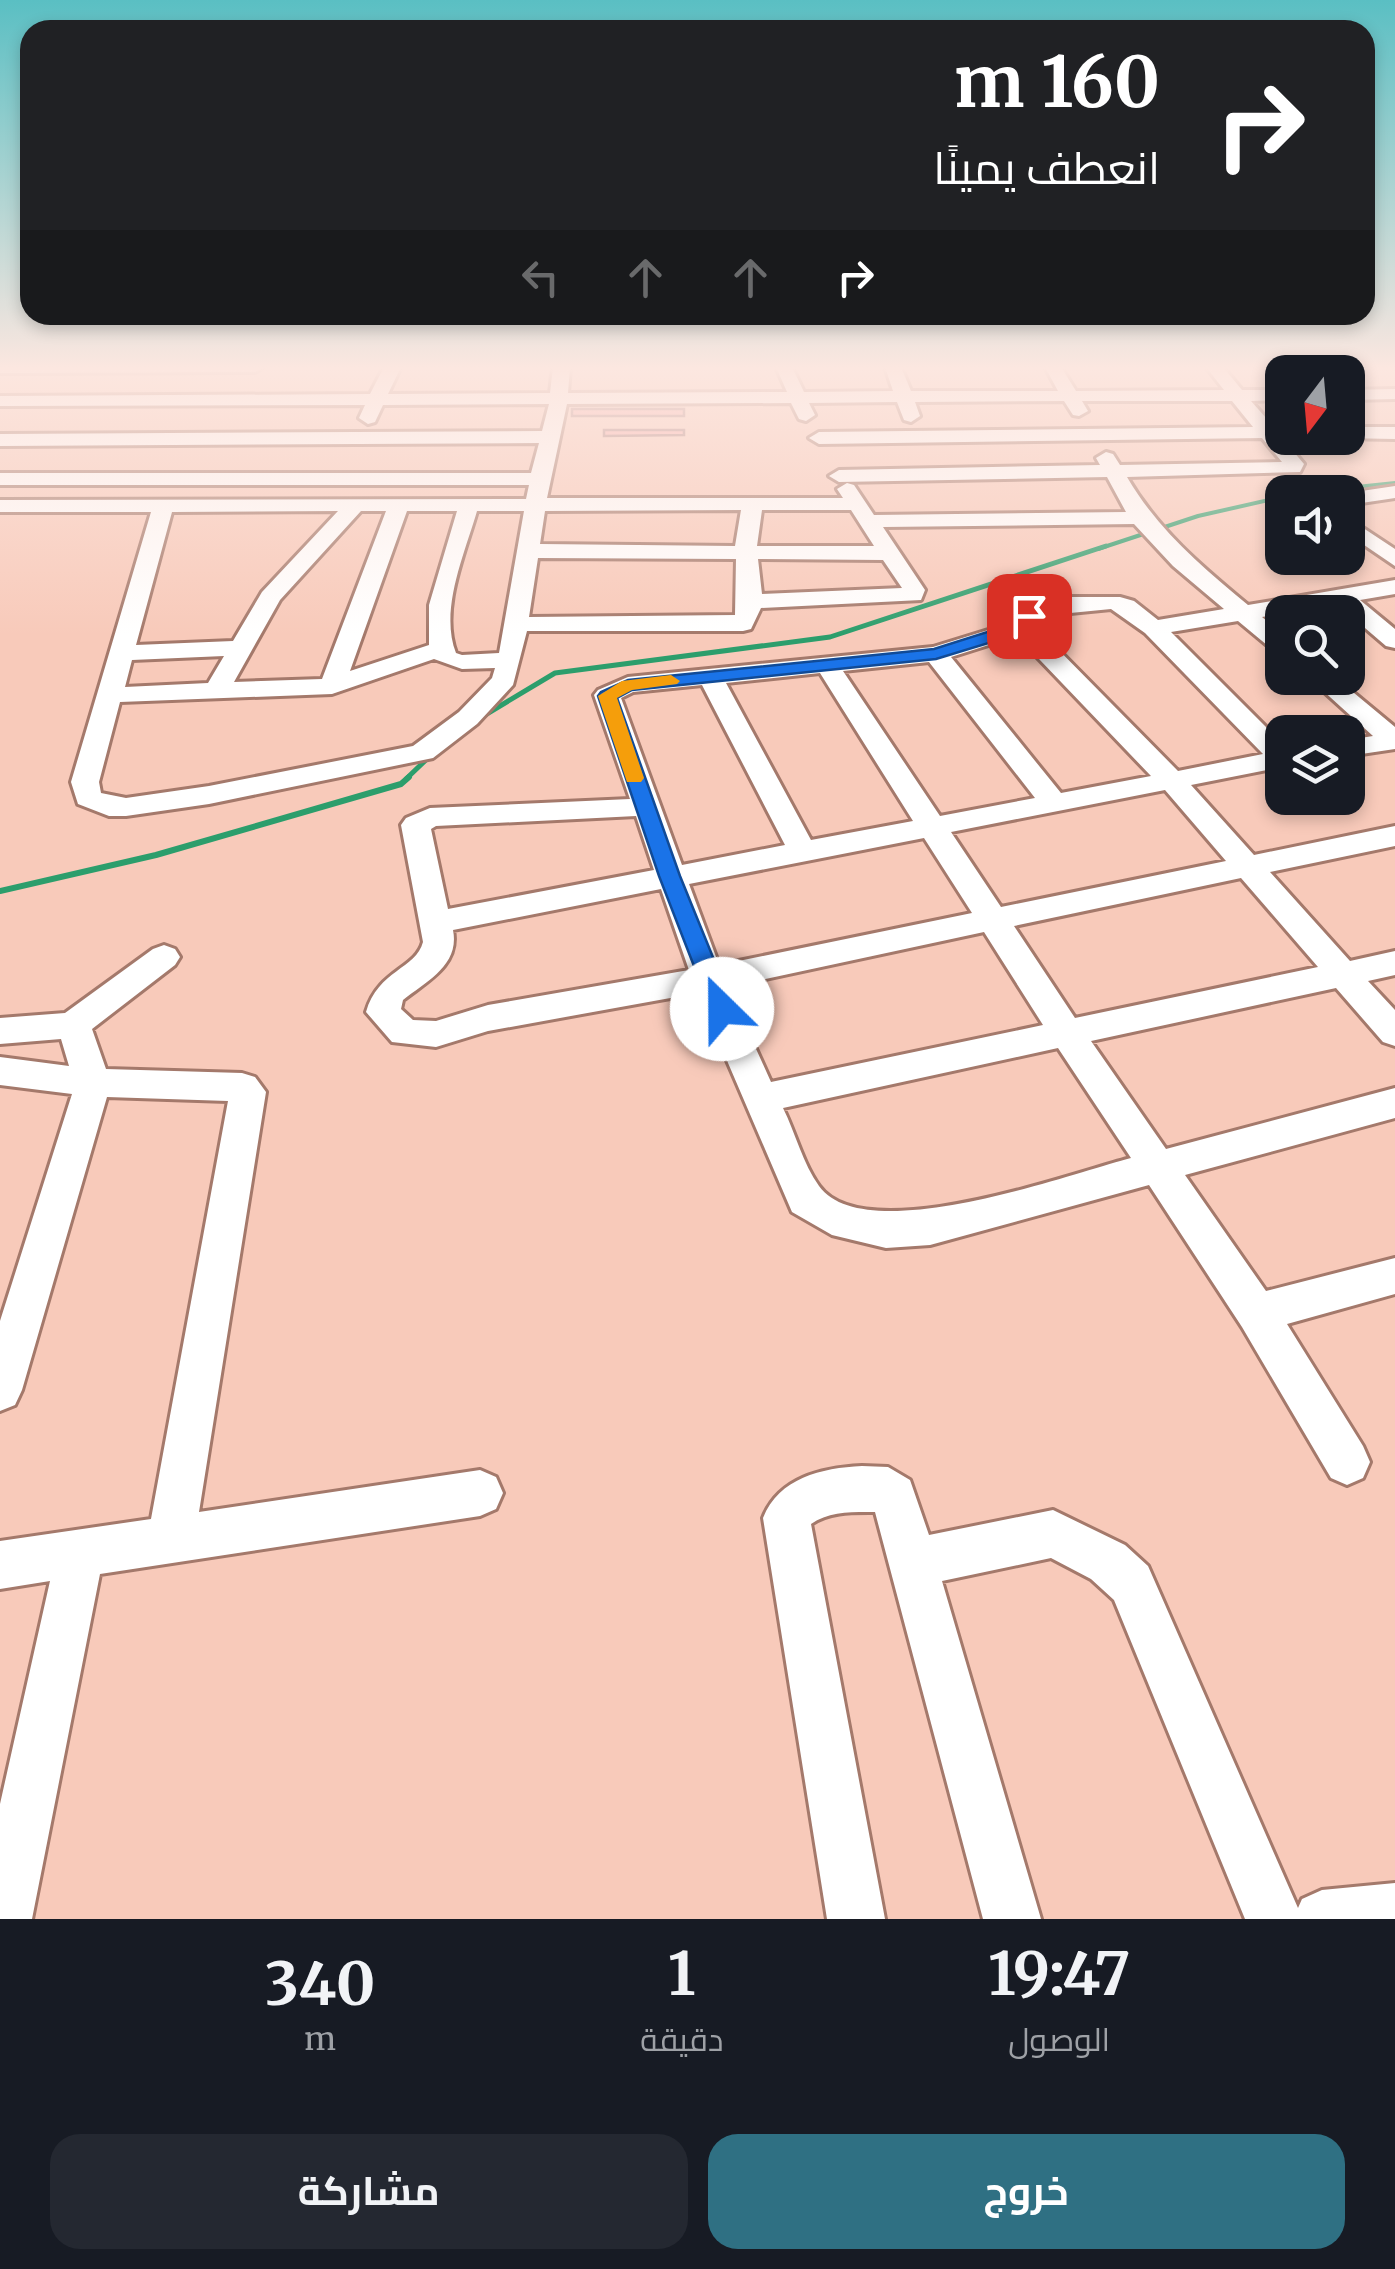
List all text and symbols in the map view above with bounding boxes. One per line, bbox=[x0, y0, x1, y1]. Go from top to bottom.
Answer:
text: 160 m bbox=[954, 38, 1160, 126]
icon: right bbox=[1195, 60, 1325, 190]
text: انعطف يمينًا bbox=[933, 140, 1160, 196]
icon: left bbox=[513, 250, 568, 305]
icon: ahead bbox=[618, 250, 673, 305]
icon: ahead bbox=[723, 250, 778, 305]
icon: right bbox=[828, 250, 883, 305]
north arrow bbox=[1265, 355, 1365, 455]
map controls bbox=[1265, 355, 1365, 815]
button: sound bbox=[1265, 475, 1365, 575]
pin bbox=[987, 574, 1072, 659]
icon: arrive bbox=[1002, 589, 1057, 644]
button: search bbox=[1265, 595, 1365, 695]
button: layers bbox=[1265, 715, 1365, 815]
position arrow bbox=[670, 957, 774, 1061]
text: 1 bbox=[668, 1936, 696, 2011]
text: 19:47 bbox=[988, 1936, 1130, 2011]
text: 340 bbox=[265, 1946, 375, 2021]
text: m bbox=[304, 2019, 336, 2059]
text: دقيقة bbox=[640, 2020, 723, 2060]
text: الوصول bbox=[1008, 2020, 1110, 2060]
button: مشاركة bbox=[50, 2134, 688, 2249]
button: خروج bbox=[708, 2134, 1345, 2249]

